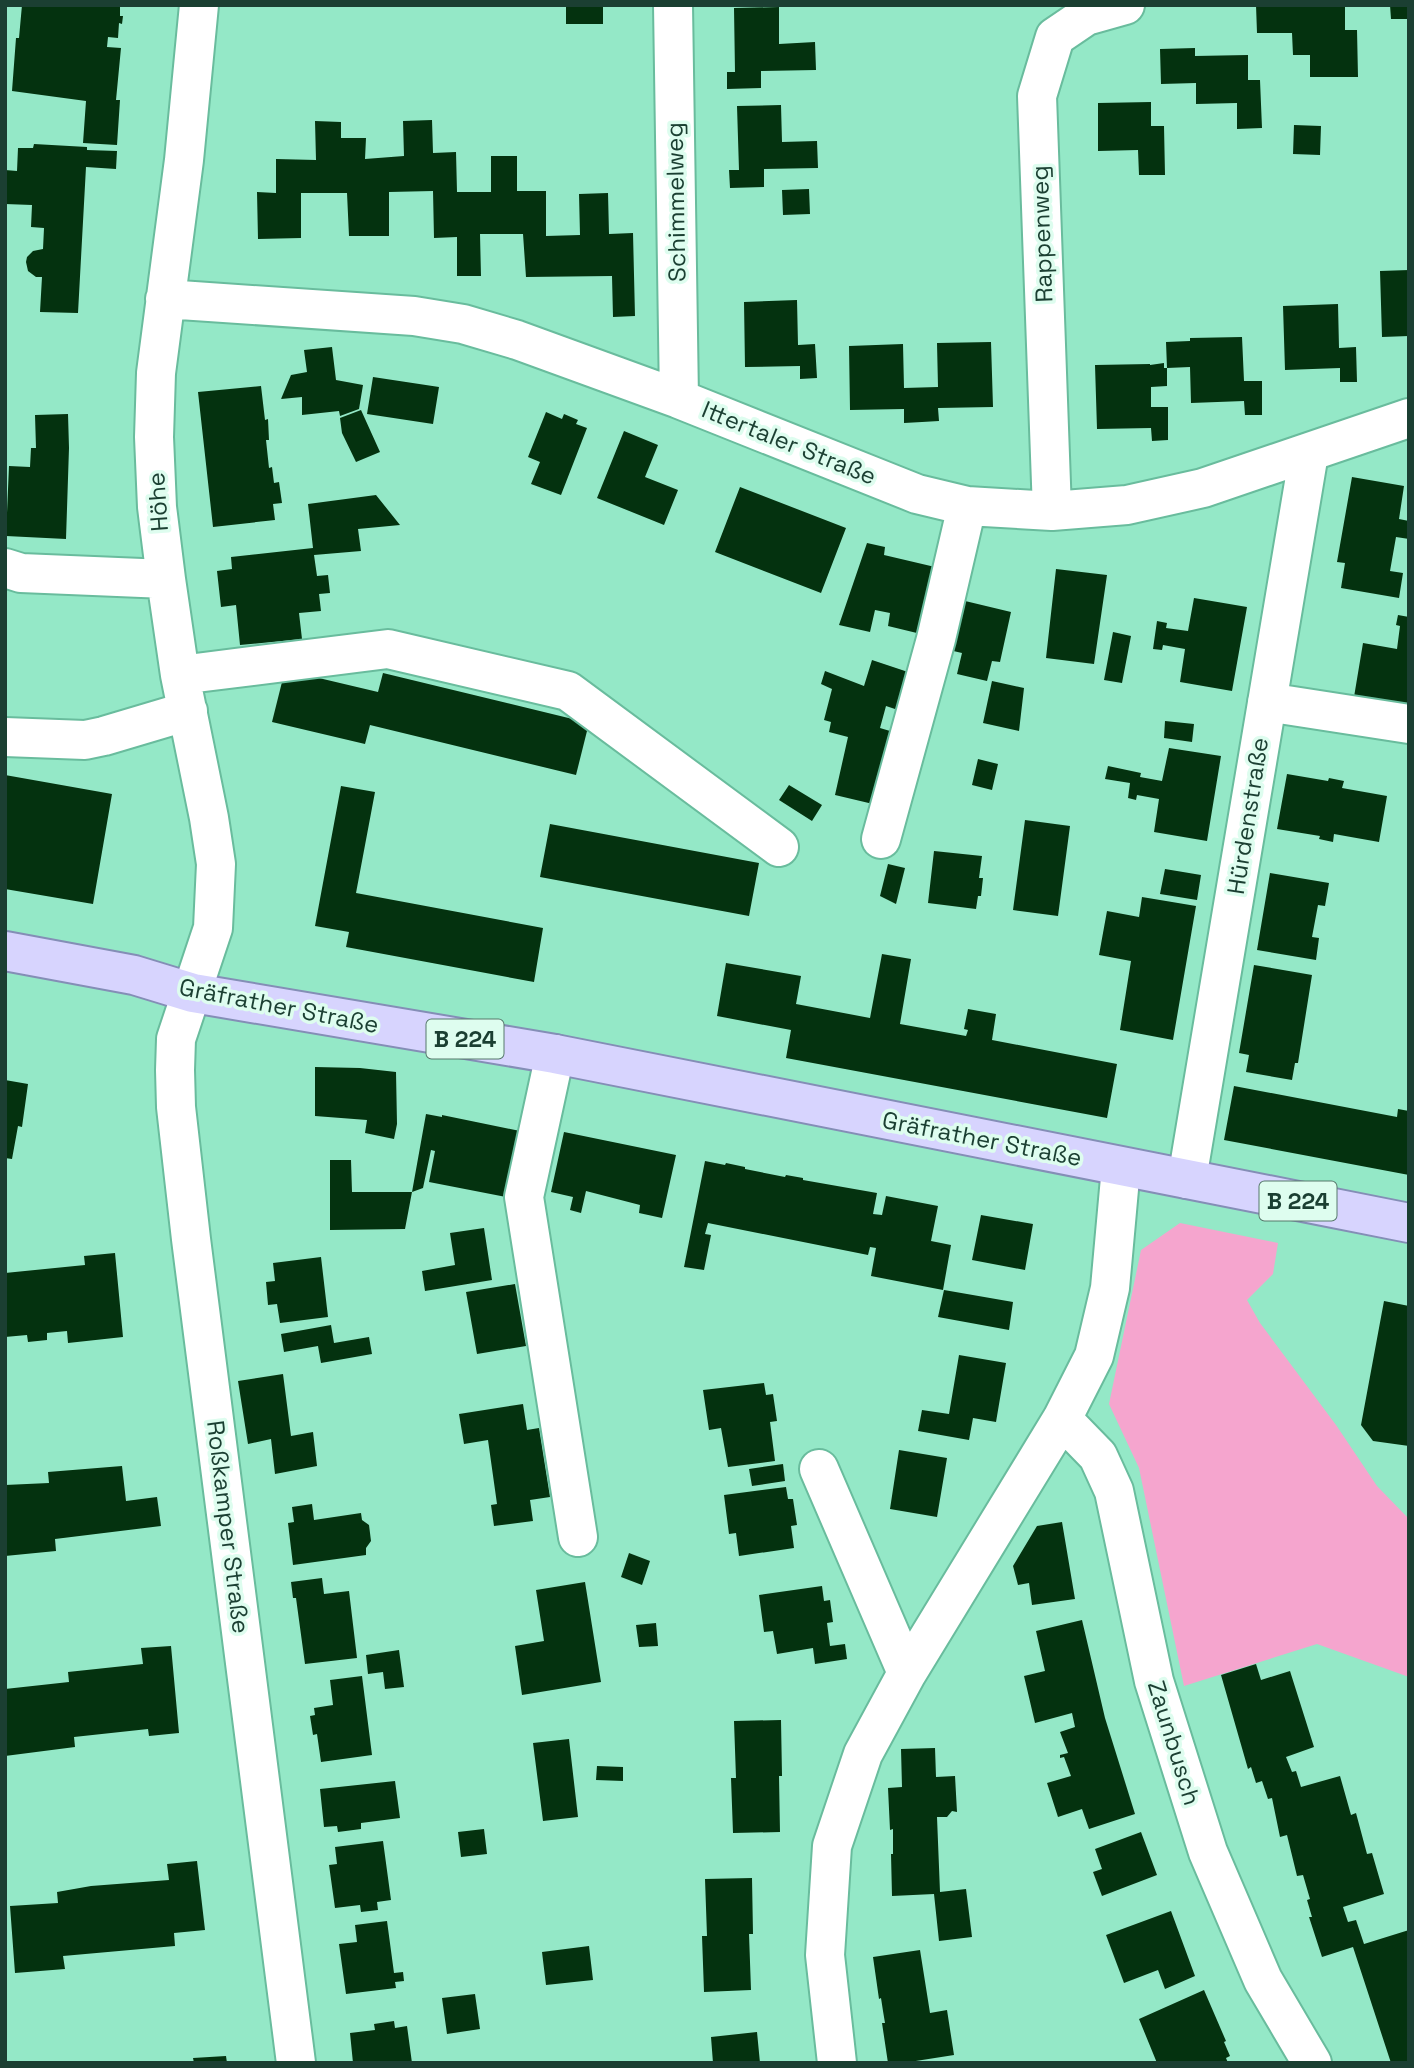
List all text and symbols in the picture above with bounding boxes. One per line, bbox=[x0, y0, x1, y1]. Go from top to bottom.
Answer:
street label: Schimmelweg bbox=[659, 122, 692, 282]
street label: Rappenweg bbox=[1024, 165, 1059, 303]
street label: Ittertaler Straße bbox=[697, 393, 881, 492]
street label: Höhe bbox=[140, 471, 175, 533]
street label: Hürdenstraße bbox=[1220, 735, 1275, 897]
street label: Gräfrather Straße bbox=[177, 971, 381, 1040]
road number: B 224 bbox=[426, 1020, 504, 1058]
street label: Gräfrather Straße bbox=[880, 1104, 1084, 1173]
road number: B 224 bbox=[1260, 1182, 1336, 1220]
street label: Roßkamper Straße bbox=[200, 1419, 257, 1635]
street label: Zaunbusch bbox=[1141, 1677, 1208, 1809]

